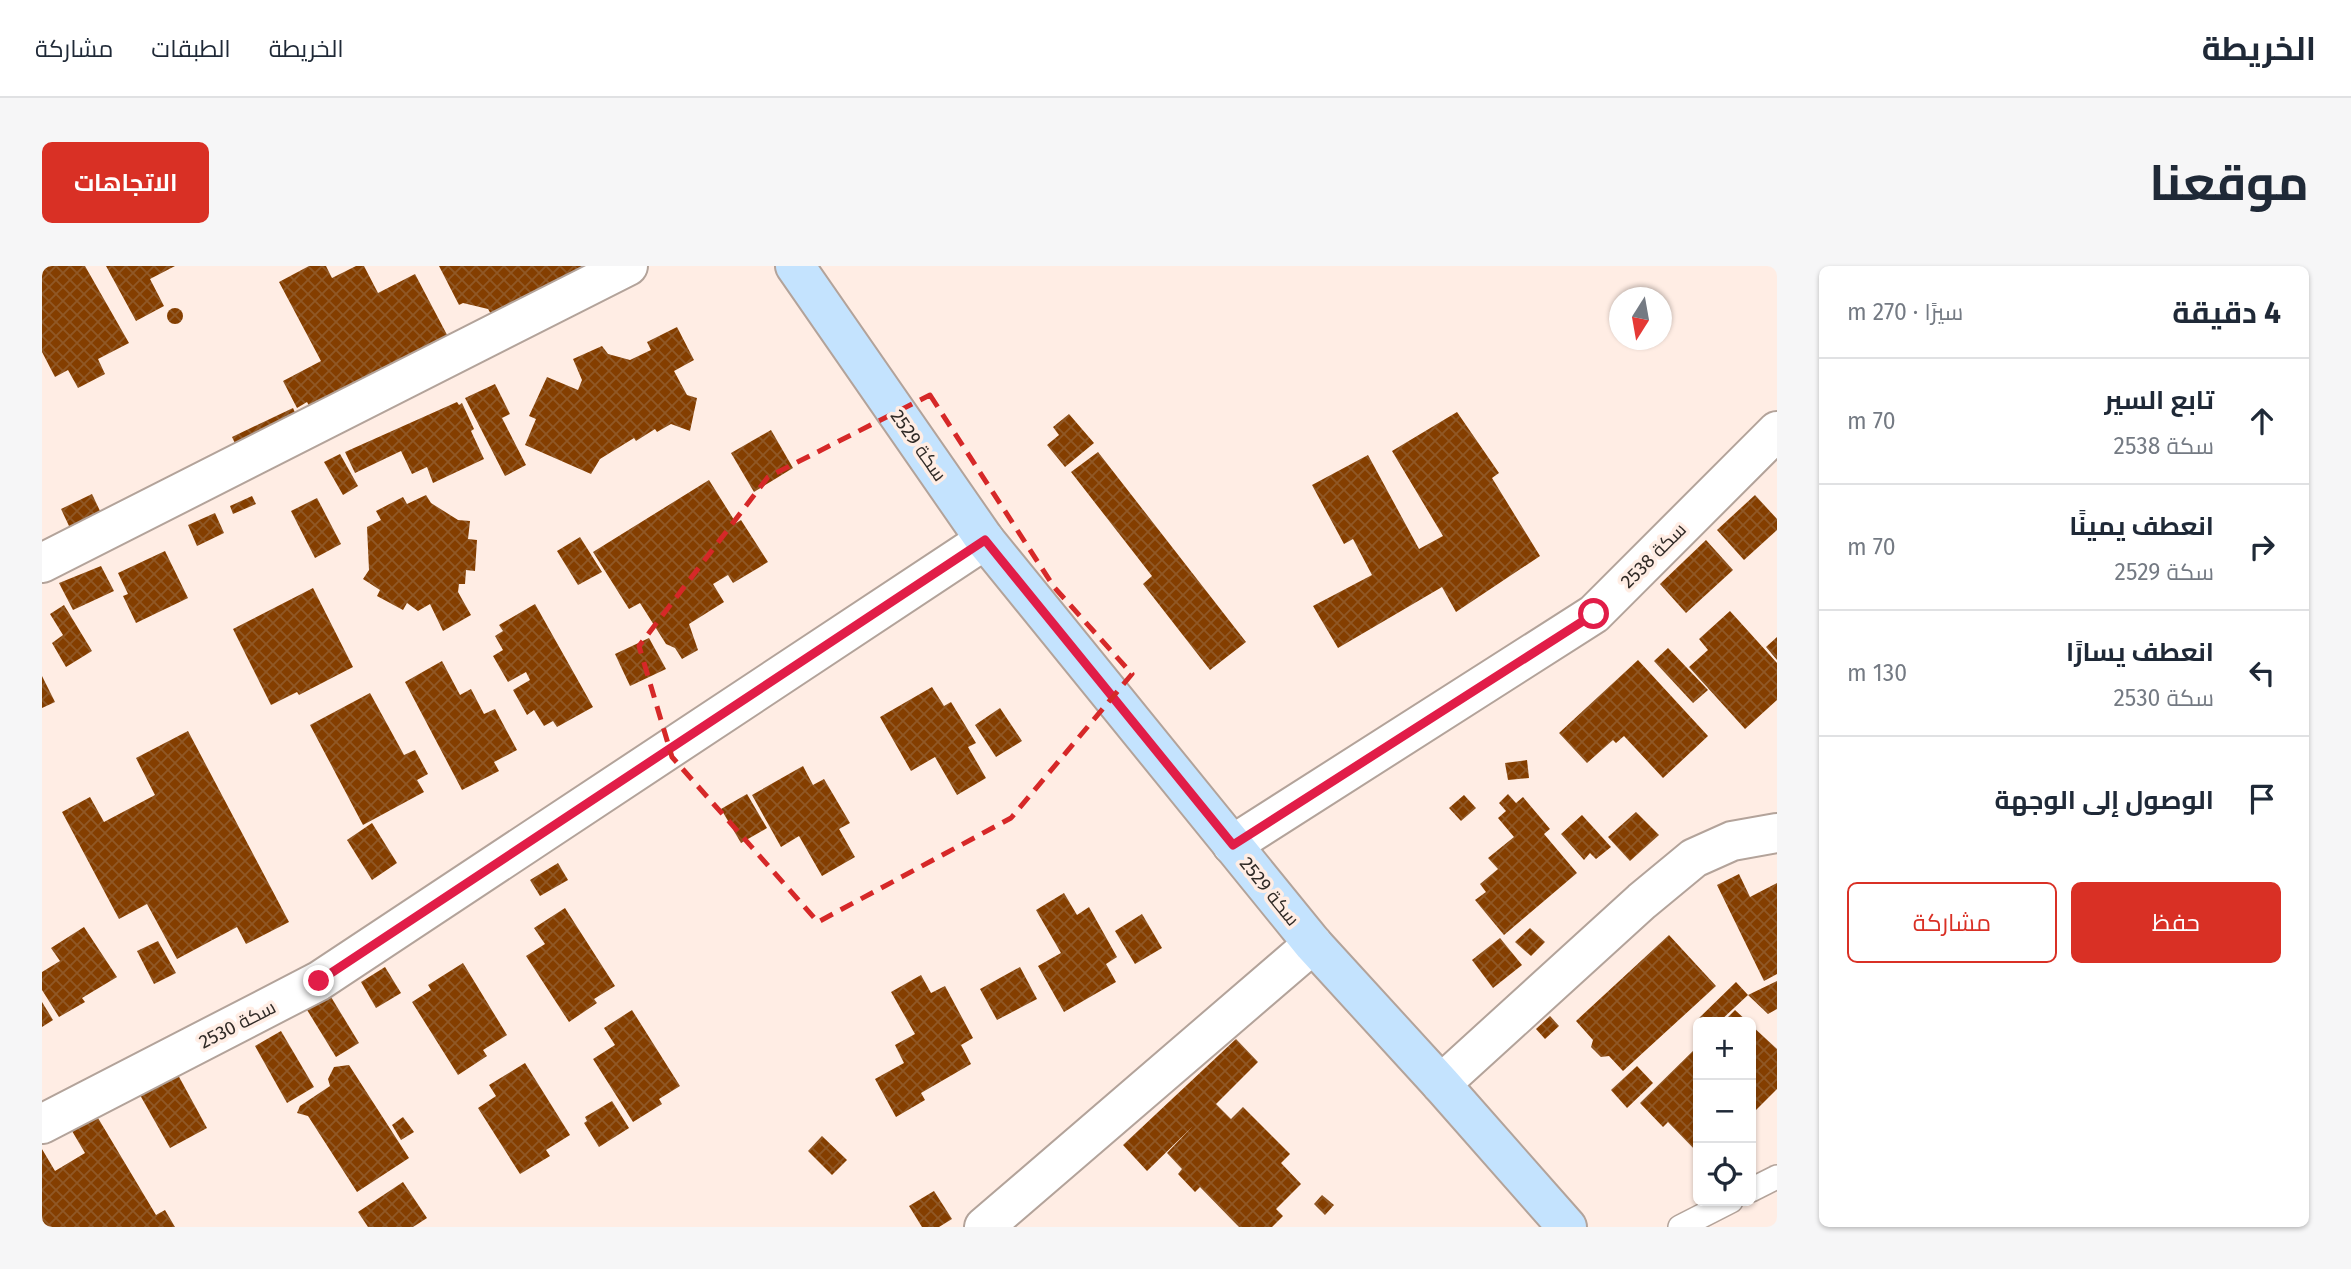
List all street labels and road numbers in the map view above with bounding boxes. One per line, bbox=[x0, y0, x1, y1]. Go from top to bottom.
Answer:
street label: سكة 2529 bbox=[886, 405, 952, 486]
street label: سكة 2538 bbox=[1616, 518, 1691, 593]
street label: سكة 2529 bbox=[1235, 852, 1304, 930]
street label: سكة 2530 bbox=[195, 995, 279, 1054]

